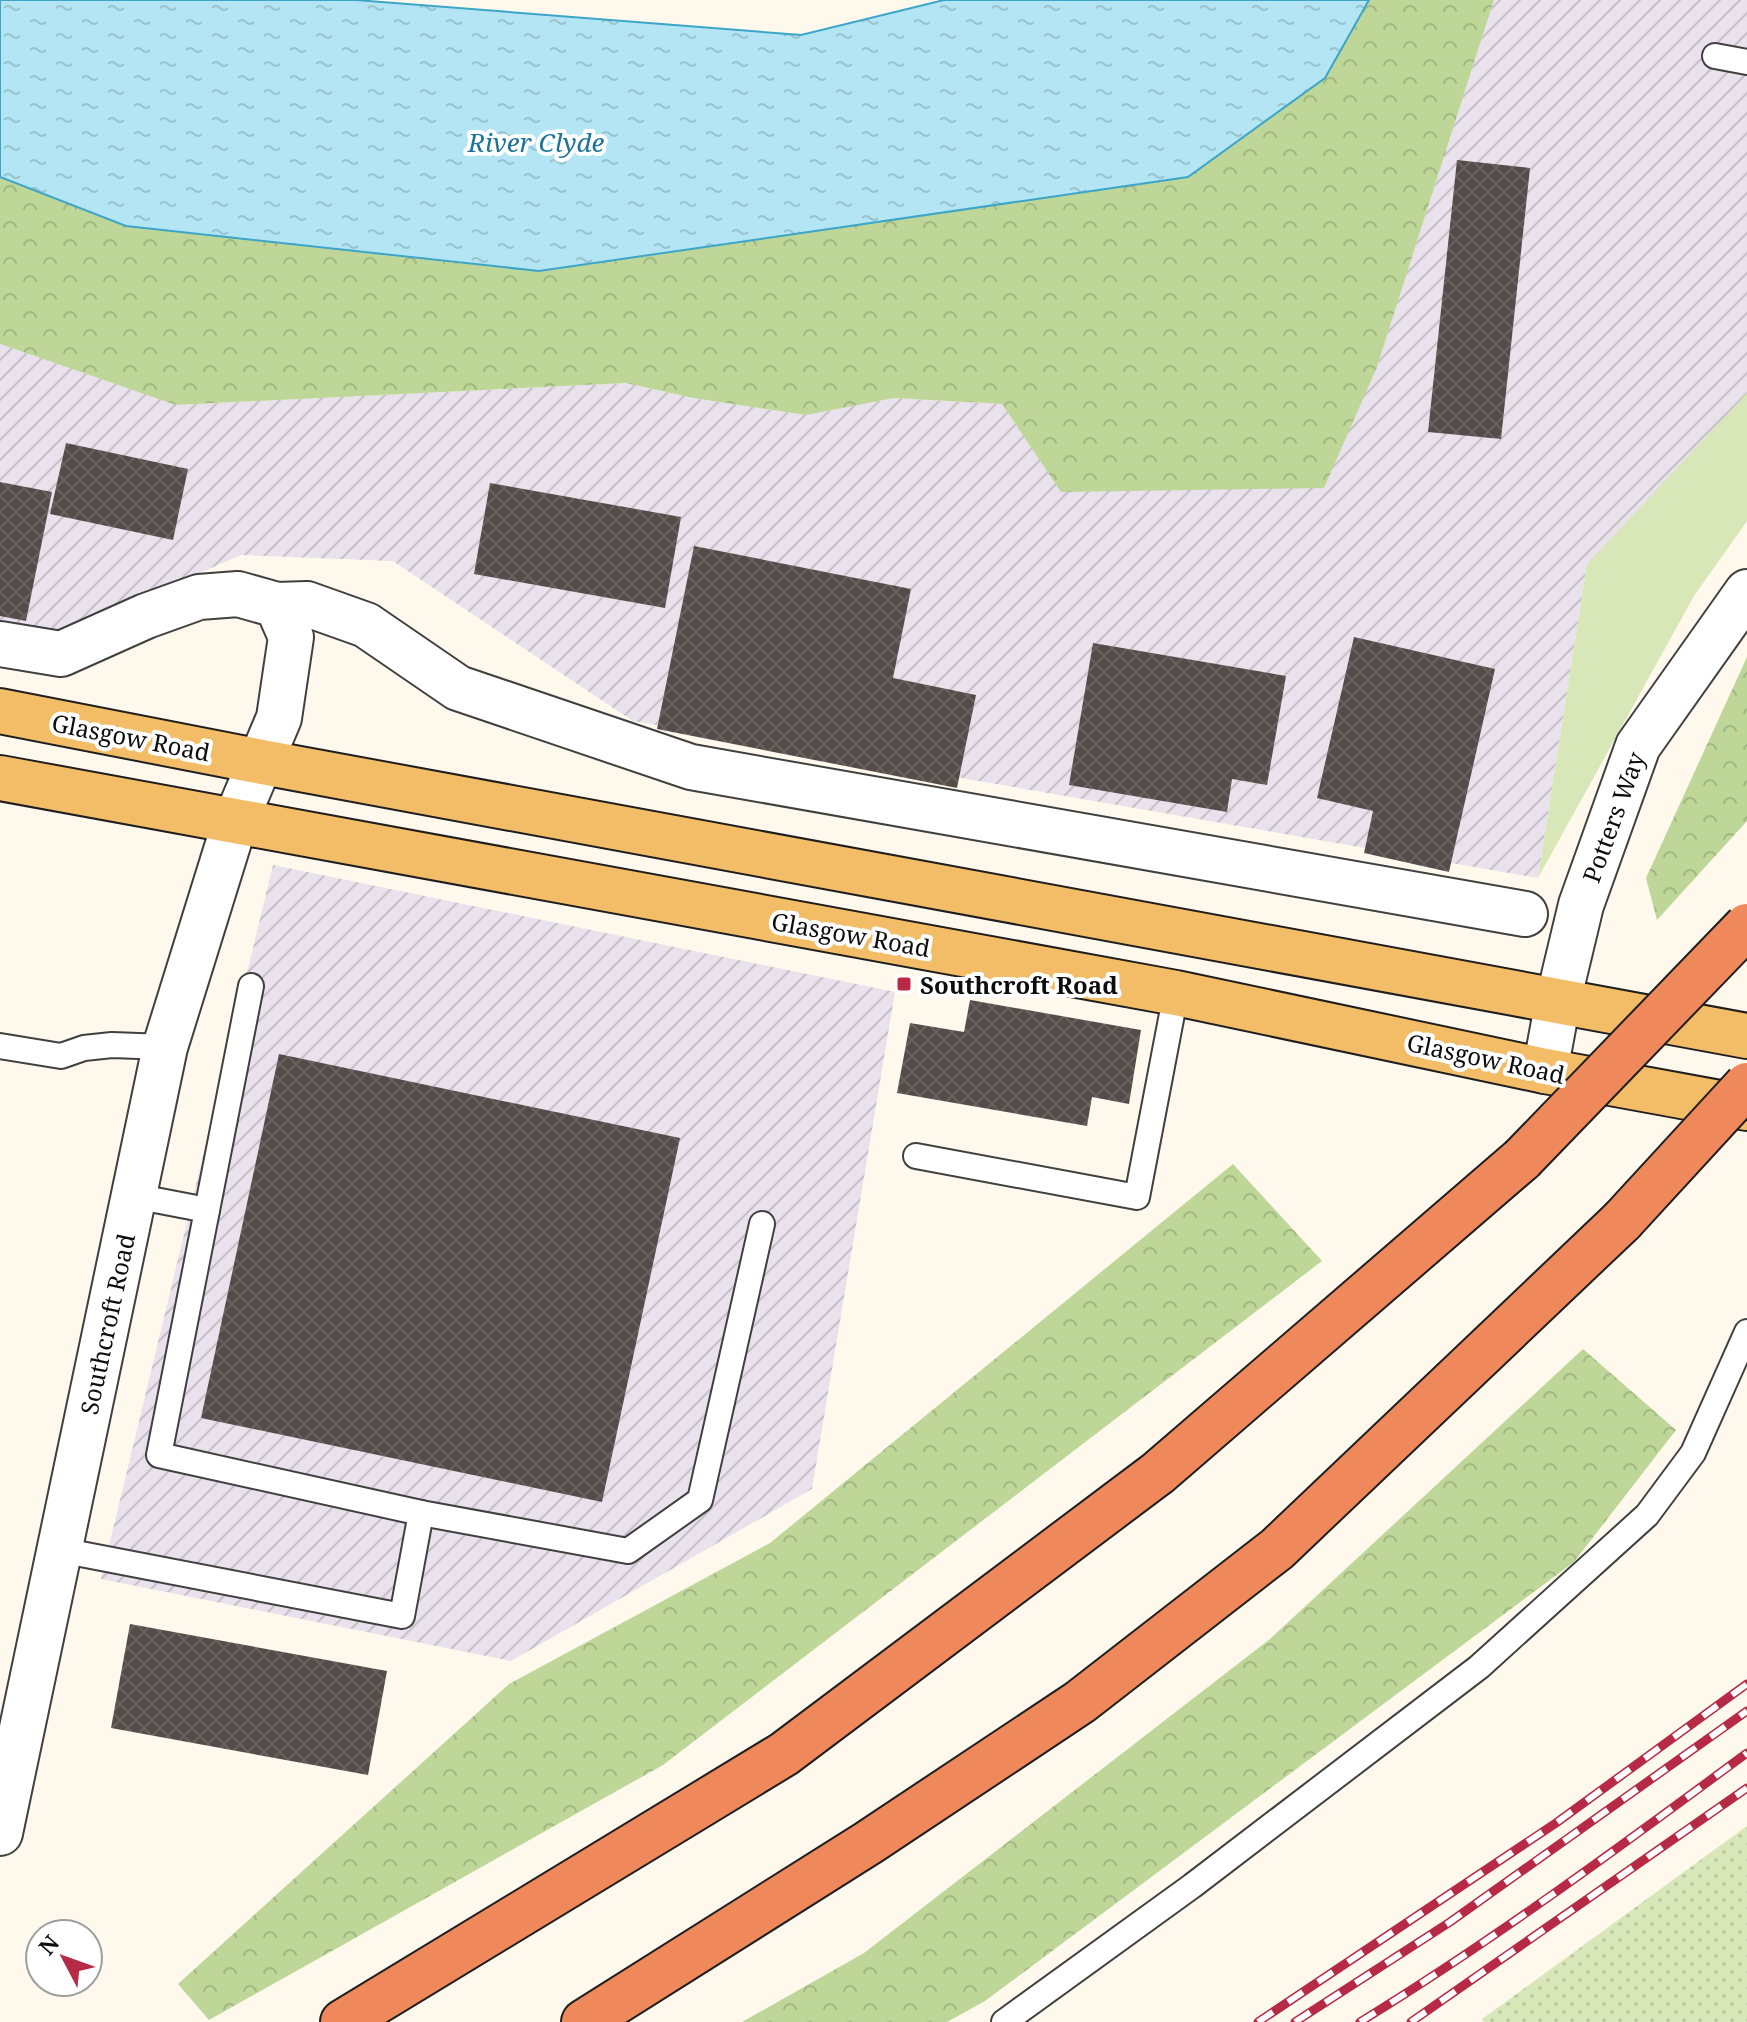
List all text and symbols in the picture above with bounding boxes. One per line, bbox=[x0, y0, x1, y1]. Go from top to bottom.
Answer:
water label: River Clyde bbox=[467, 124, 605, 160]
street label: Glasgow Road bbox=[49, 705, 213, 769]
street label: Potters Way bbox=[1574, 747, 1652, 887]
street label: Glasgow Road bbox=[769, 904, 933, 964]
place label: Southcroft Road bbox=[920, 968, 1118, 1001]
marker: Southcroft Road bbox=[895, 975, 913, 993]
street label: Glasgow Road bbox=[1404, 1025, 1568, 1091]
street label: Southcroft Road bbox=[72, 1230, 142, 1418]
north arrow bbox=[24, 1918, 104, 1998]
text: N bbox=[31, 1928, 65, 1961]

